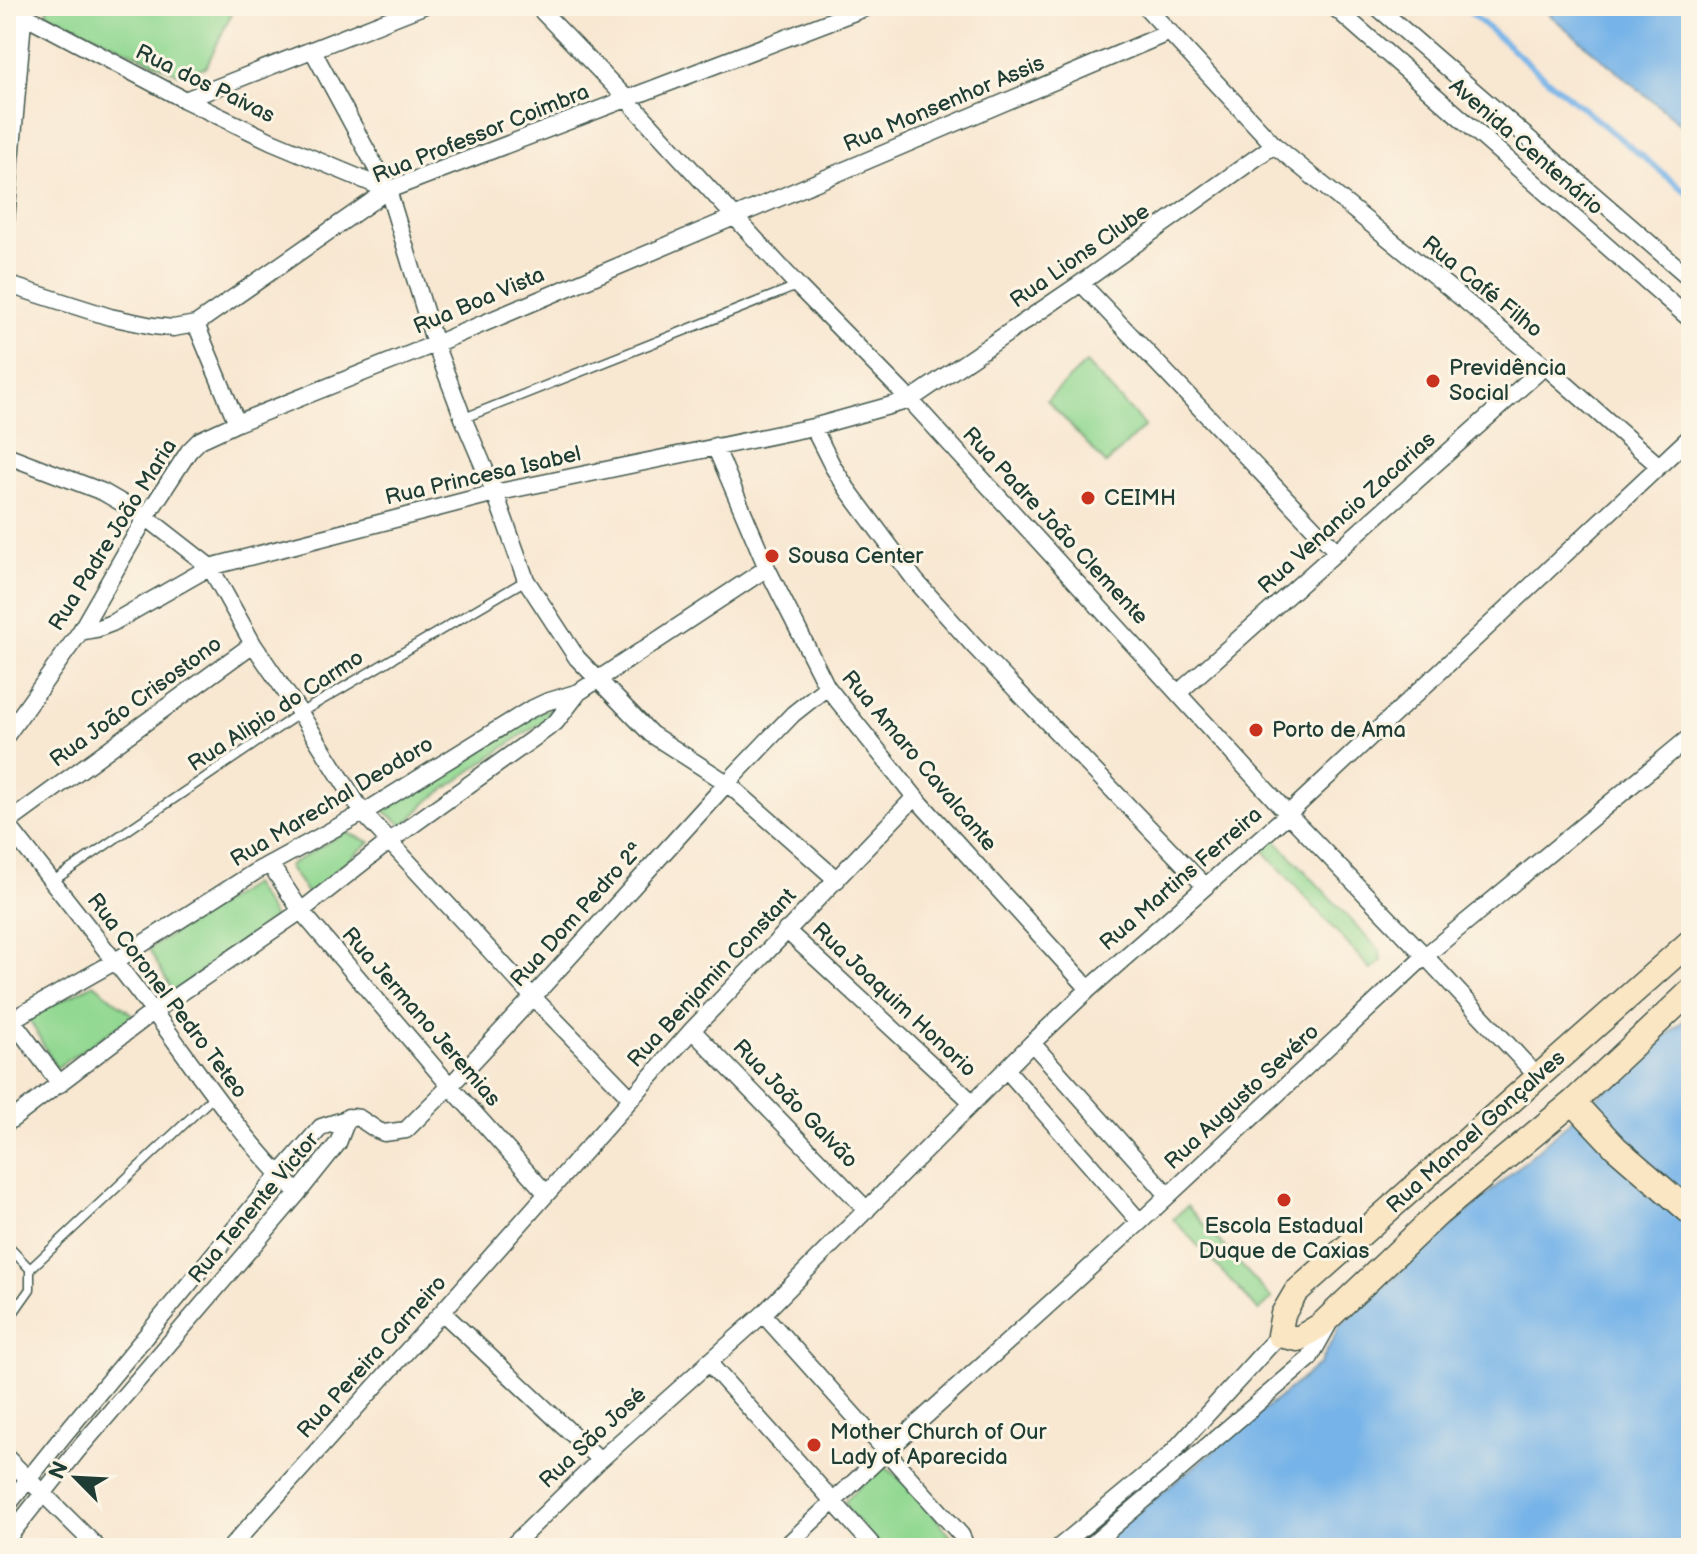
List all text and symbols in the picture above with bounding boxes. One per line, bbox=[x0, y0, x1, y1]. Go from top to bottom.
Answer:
street label: Rua dos Paivas bbox=[131, 39, 279, 129]
street label: Rua Monsenhor Assis bbox=[840, 49, 1049, 159]
street label: Avenida Centenário bbox=[1443, 73, 1609, 221]
street label: Rua Professor Coimbra bbox=[369, 78, 593, 190]
street label: Rua Lions Clube bbox=[1005, 198, 1155, 314]
street label: Rua Café Filho bbox=[1416, 230, 1548, 344]
street label: Rua Boa Vista bbox=[409, 261, 549, 341]
place label: Previdência Social bbox=[1449, 355, 1567, 407]
marker: Previdência Social bbox=[1424, 372, 1442, 390]
street label: Rua Padre João Clemente bbox=[956, 422, 1154, 630]
street label: Rua Venancio Zacarias bbox=[1253, 426, 1441, 600]
street label: Rua Padre João Maria bbox=[43, 434, 183, 636]
street label: Rua Princesa Isabel bbox=[382, 440, 584, 512]
place label: CEIMH bbox=[1104, 485, 1176, 512]
marker: CEIMH bbox=[1079, 489, 1097, 507]
place label: Sousa Center bbox=[788, 543, 924, 570]
marker: Sousa Center bbox=[763, 547, 781, 565]
street label: Rua João Crisostono bbox=[45, 630, 227, 774]
street label: Rua Alipio do Carmo bbox=[183, 644, 369, 778]
street label: Rua Amaro Cavalcante bbox=[835, 665, 1003, 857]
place label: Porto de Ama bbox=[1272, 717, 1406, 744]
marker: Porto de Ama bbox=[1247, 721, 1265, 739]
street label: Rua Marechal Deodoro bbox=[226, 731, 438, 873]
street label: Rua Martins Ferreira bbox=[1094, 801, 1268, 957]
street label: Rua Dom Pedro 2ª bbox=[505, 837, 649, 993]
street label: Rua Benjamin Constant bbox=[622, 883, 802, 1073]
street label: Rua Coronel Pedro Teteo bbox=[81, 888, 253, 1104]
street label: Rua Joaquim Honorio bbox=[806, 917, 982, 1083]
street label: Rua Jermano Jeremias bbox=[336, 922, 506, 1112]
street label: Rua Augusto Sevéro bbox=[1159, 1018, 1325, 1176]
street label: Rua João Galvão bbox=[727, 1034, 863, 1174]
street label: Rua Manoel Gonçalves bbox=[1381, 1045, 1571, 1219]
street label: Rua Tenente Victor bbox=[183, 1126, 326, 1289]
marker: Escola Estadual Duque de Caxias bbox=[1275, 1191, 1293, 1209]
place label: Escola Estadual Duque de Caxias bbox=[1199, 1213, 1370, 1265]
street label: Rua Pereira Carneiro bbox=[292, 1270, 452, 1444]
street label: Rua São José bbox=[534, 1382, 652, 1494]
place label: Mother Church of Our Lady of Aparecida bbox=[830, 1419, 1047, 1471]
marker: Mother Church of Our Lady of Aparecida bbox=[805, 1436, 823, 1454]
north arrow bbox=[36, 1438, 116, 1518]
text: N bbox=[43, 1457, 75, 1484]

